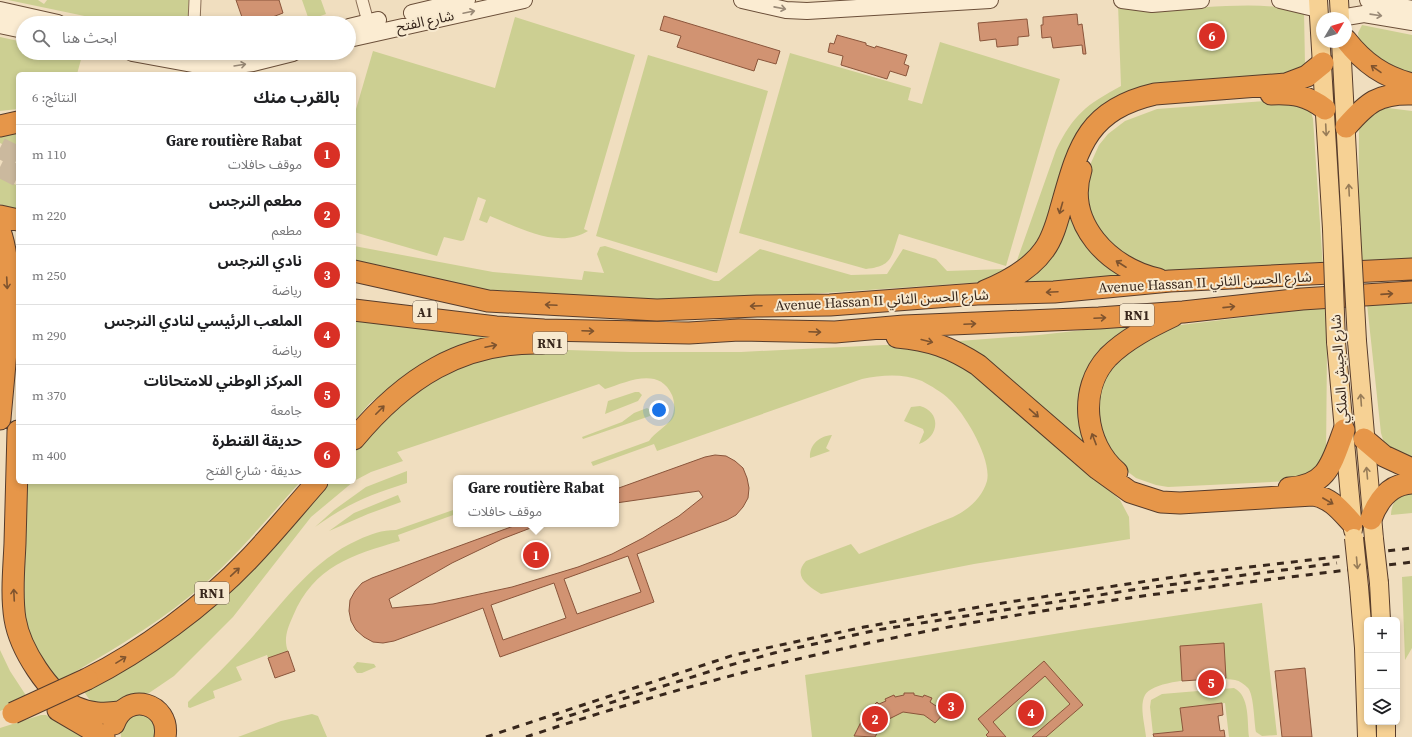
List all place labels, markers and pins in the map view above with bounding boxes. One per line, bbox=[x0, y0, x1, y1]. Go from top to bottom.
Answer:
pin: 6 bbox=[1199, 21, 1225, 51]
pin: 1 bbox=[523, 540, 549, 570]
pin: 5 bbox=[1198, 668, 1224, 698]
pin: 3 bbox=[938, 691, 964, 721]
pin: 4 bbox=[1018, 698, 1044, 728]
pin: 2 bbox=[862, 704, 888, 734]

